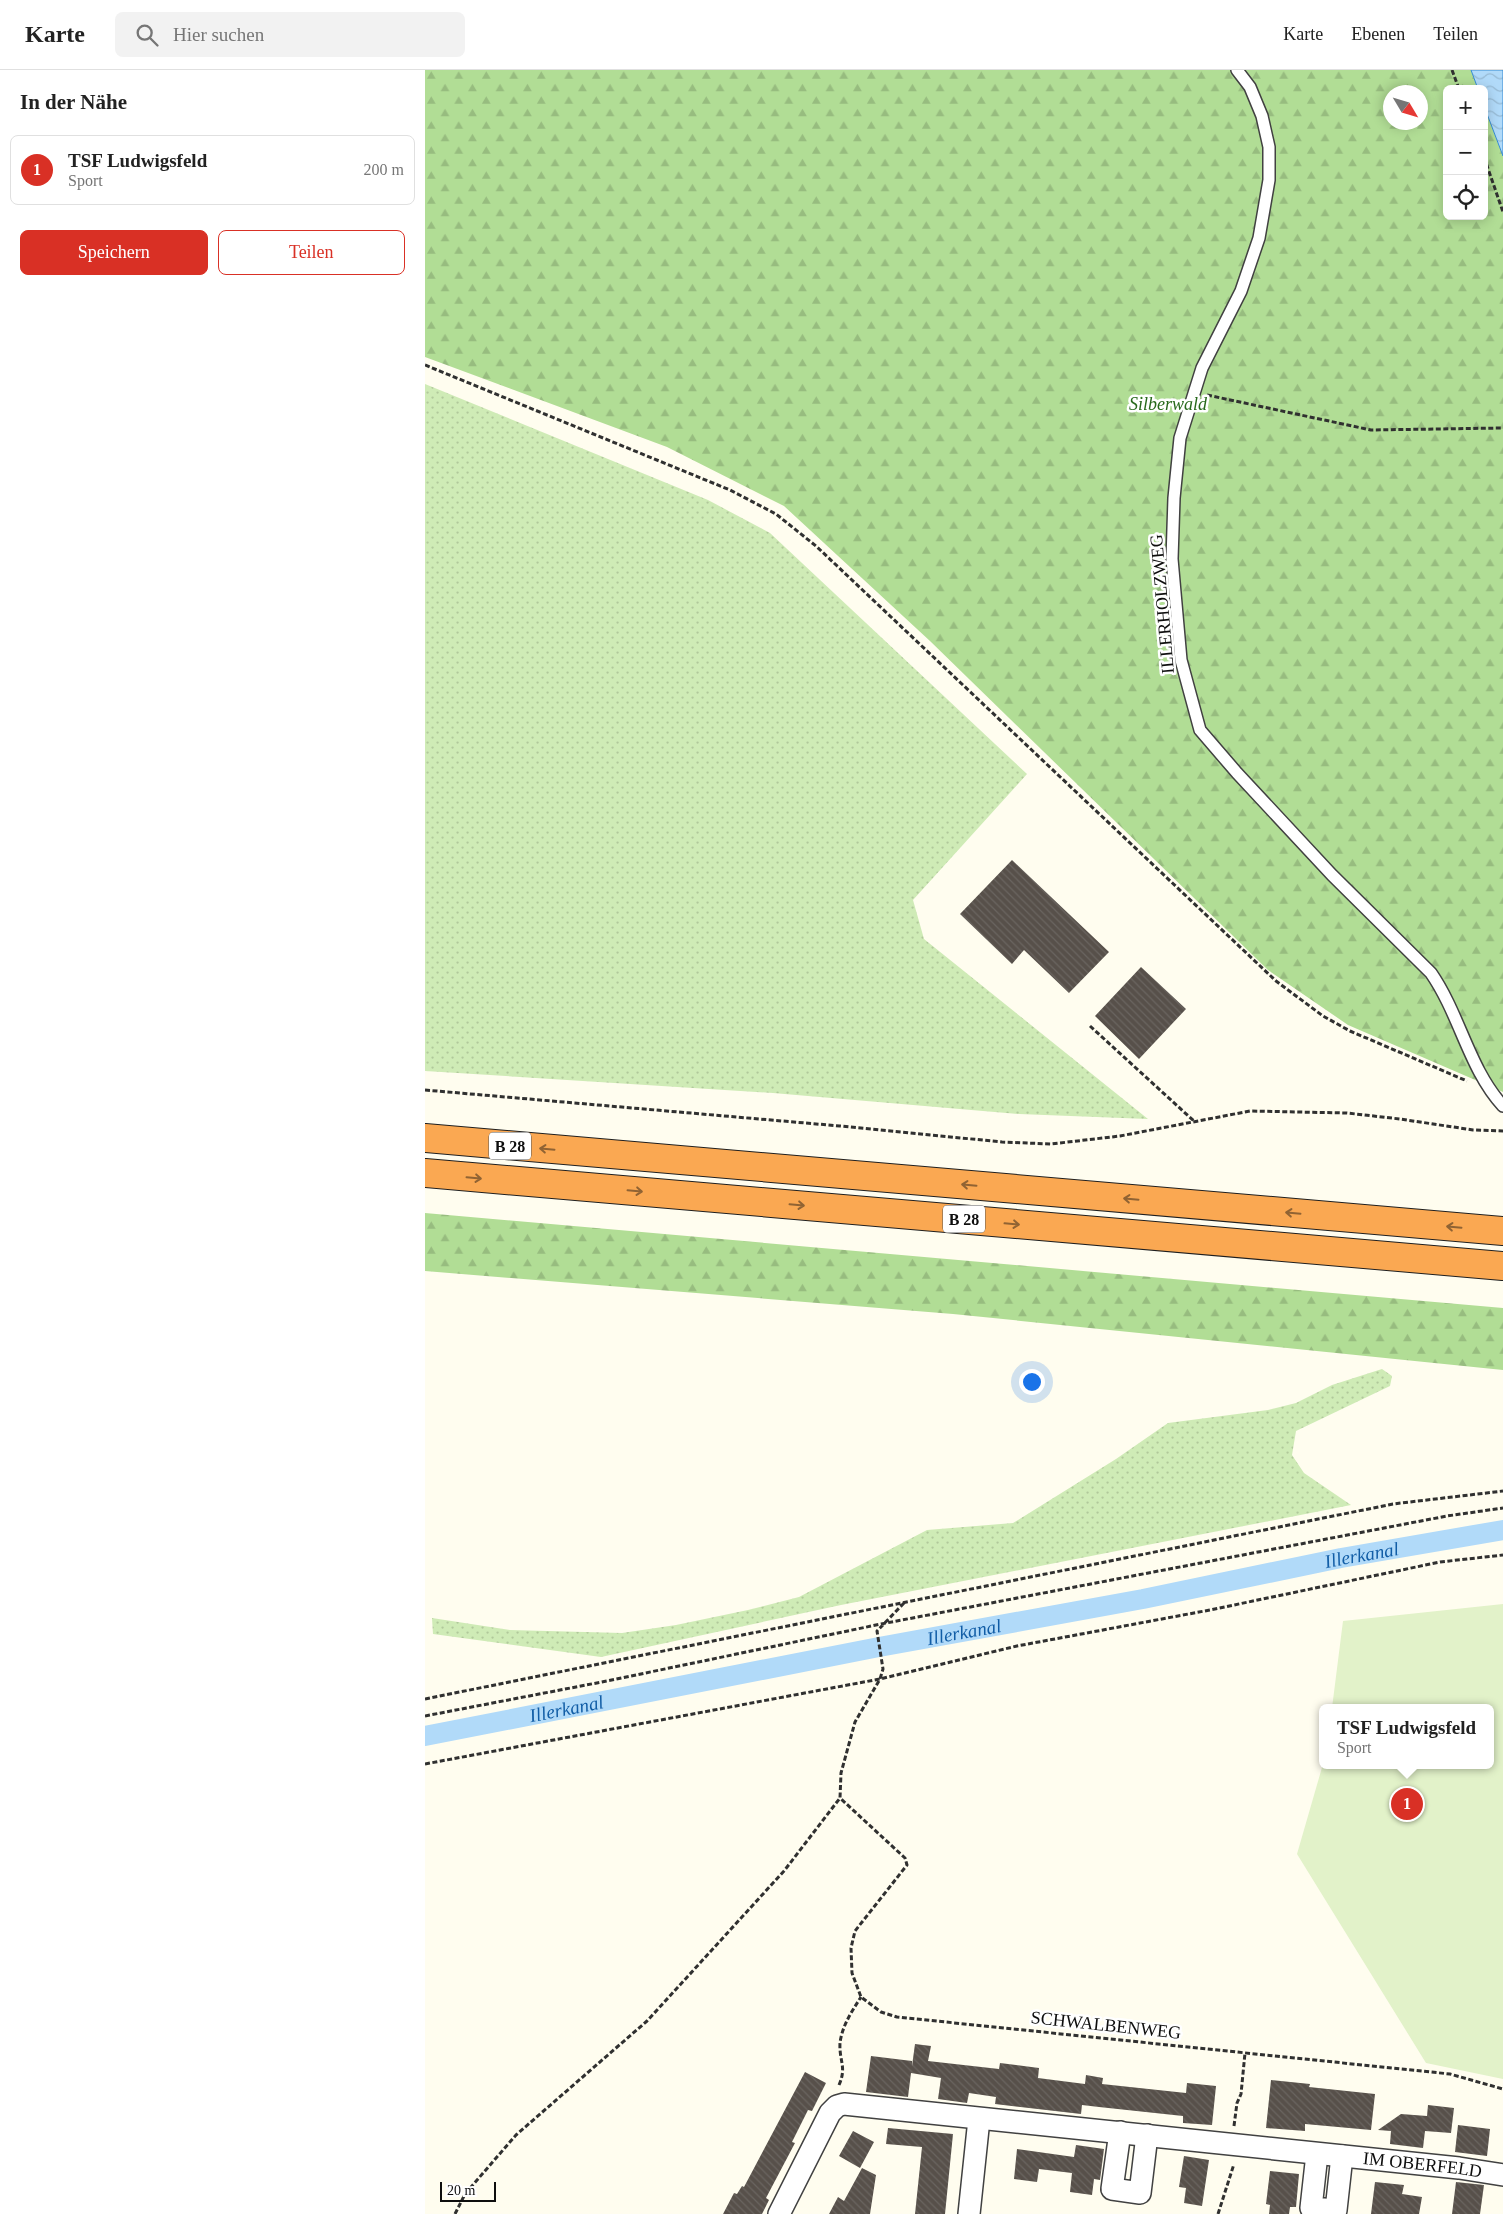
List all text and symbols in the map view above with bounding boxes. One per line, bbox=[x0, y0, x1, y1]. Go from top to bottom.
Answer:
search box bbox=[115, 12, 465, 57]
text: Karte bbox=[25, 21, 85, 47]
icon: search bbox=[133, 21, 161, 49]
text: Hier suchen bbox=[173, 24, 264, 45]
text: Karte bbox=[1283, 24, 1323, 44]
text: Ebenen bbox=[1351, 24, 1405, 44]
text: Teilen bbox=[1433, 24, 1478, 44]
north arrow bbox=[1383, 85, 1428, 130]
map controls bbox=[1443, 85, 1488, 220]
button: + bbox=[1443, 85, 1488, 130]
text: In der Nähe bbox=[20, 90, 127, 114]
button: − bbox=[1443, 130, 1488, 175]
text: TSF Ludwigsfeld bbox=[68, 150, 207, 171]
text: 1 bbox=[33, 161, 41, 178]
text: 200 m bbox=[364, 161, 404, 178]
text: Sport bbox=[68, 172, 103, 189]
button: locate bbox=[1443, 175, 1488, 220]
button: Speichern bbox=[20, 230, 208, 275]
button: Teilen bbox=[218, 230, 405, 275]
park label: Silberwald bbox=[1129, 394, 1208, 414]
street label: ILLERHOLZWEG bbox=[1146, 533, 1178, 675]
road number: B 28 bbox=[489, 1132, 531, 1160]
one-way arrow bbox=[539, 1144, 555, 1153]
one-way arrow bbox=[465, 1173, 481, 1182]
one-way arrow bbox=[961, 1180, 977, 1190]
one-way arrow bbox=[627, 1187, 643, 1196]
one-way arrow bbox=[1123, 1194, 1139, 1204]
one-way arrow bbox=[789, 1200, 805, 1210]
road number: B 28 bbox=[943, 1206, 985, 1232]
one-way arrow bbox=[1285, 1208, 1301, 1218]
one-way arrow bbox=[1003, 1219, 1019, 1228]
one-way arrow bbox=[1447, 1222, 1463, 1232]
your location bbox=[1019, 1369, 1045, 1395]
water label: Illerkanal bbox=[1322, 1538, 1400, 1572]
water label: Illerkanal bbox=[924, 1615, 1003, 1649]
water label: Illerkanal bbox=[527, 1691, 605, 1726]
popup bbox=[1319, 1704, 1494, 1769]
text: TSF Ludwigsfeld bbox=[1337, 1717, 1476, 1738]
text: Sport bbox=[1337, 1739, 1372, 1756]
pin: 1 bbox=[1391, 1785, 1423, 1823]
street label: SCHWALBENWEG bbox=[1030, 2007, 1182, 2043]
street label: IM OBERFELD bbox=[1362, 2148, 1483, 2182]
scale bar bbox=[440, 2179, 496, 2202]
text: 20 m bbox=[447, 2183, 475, 2198]

